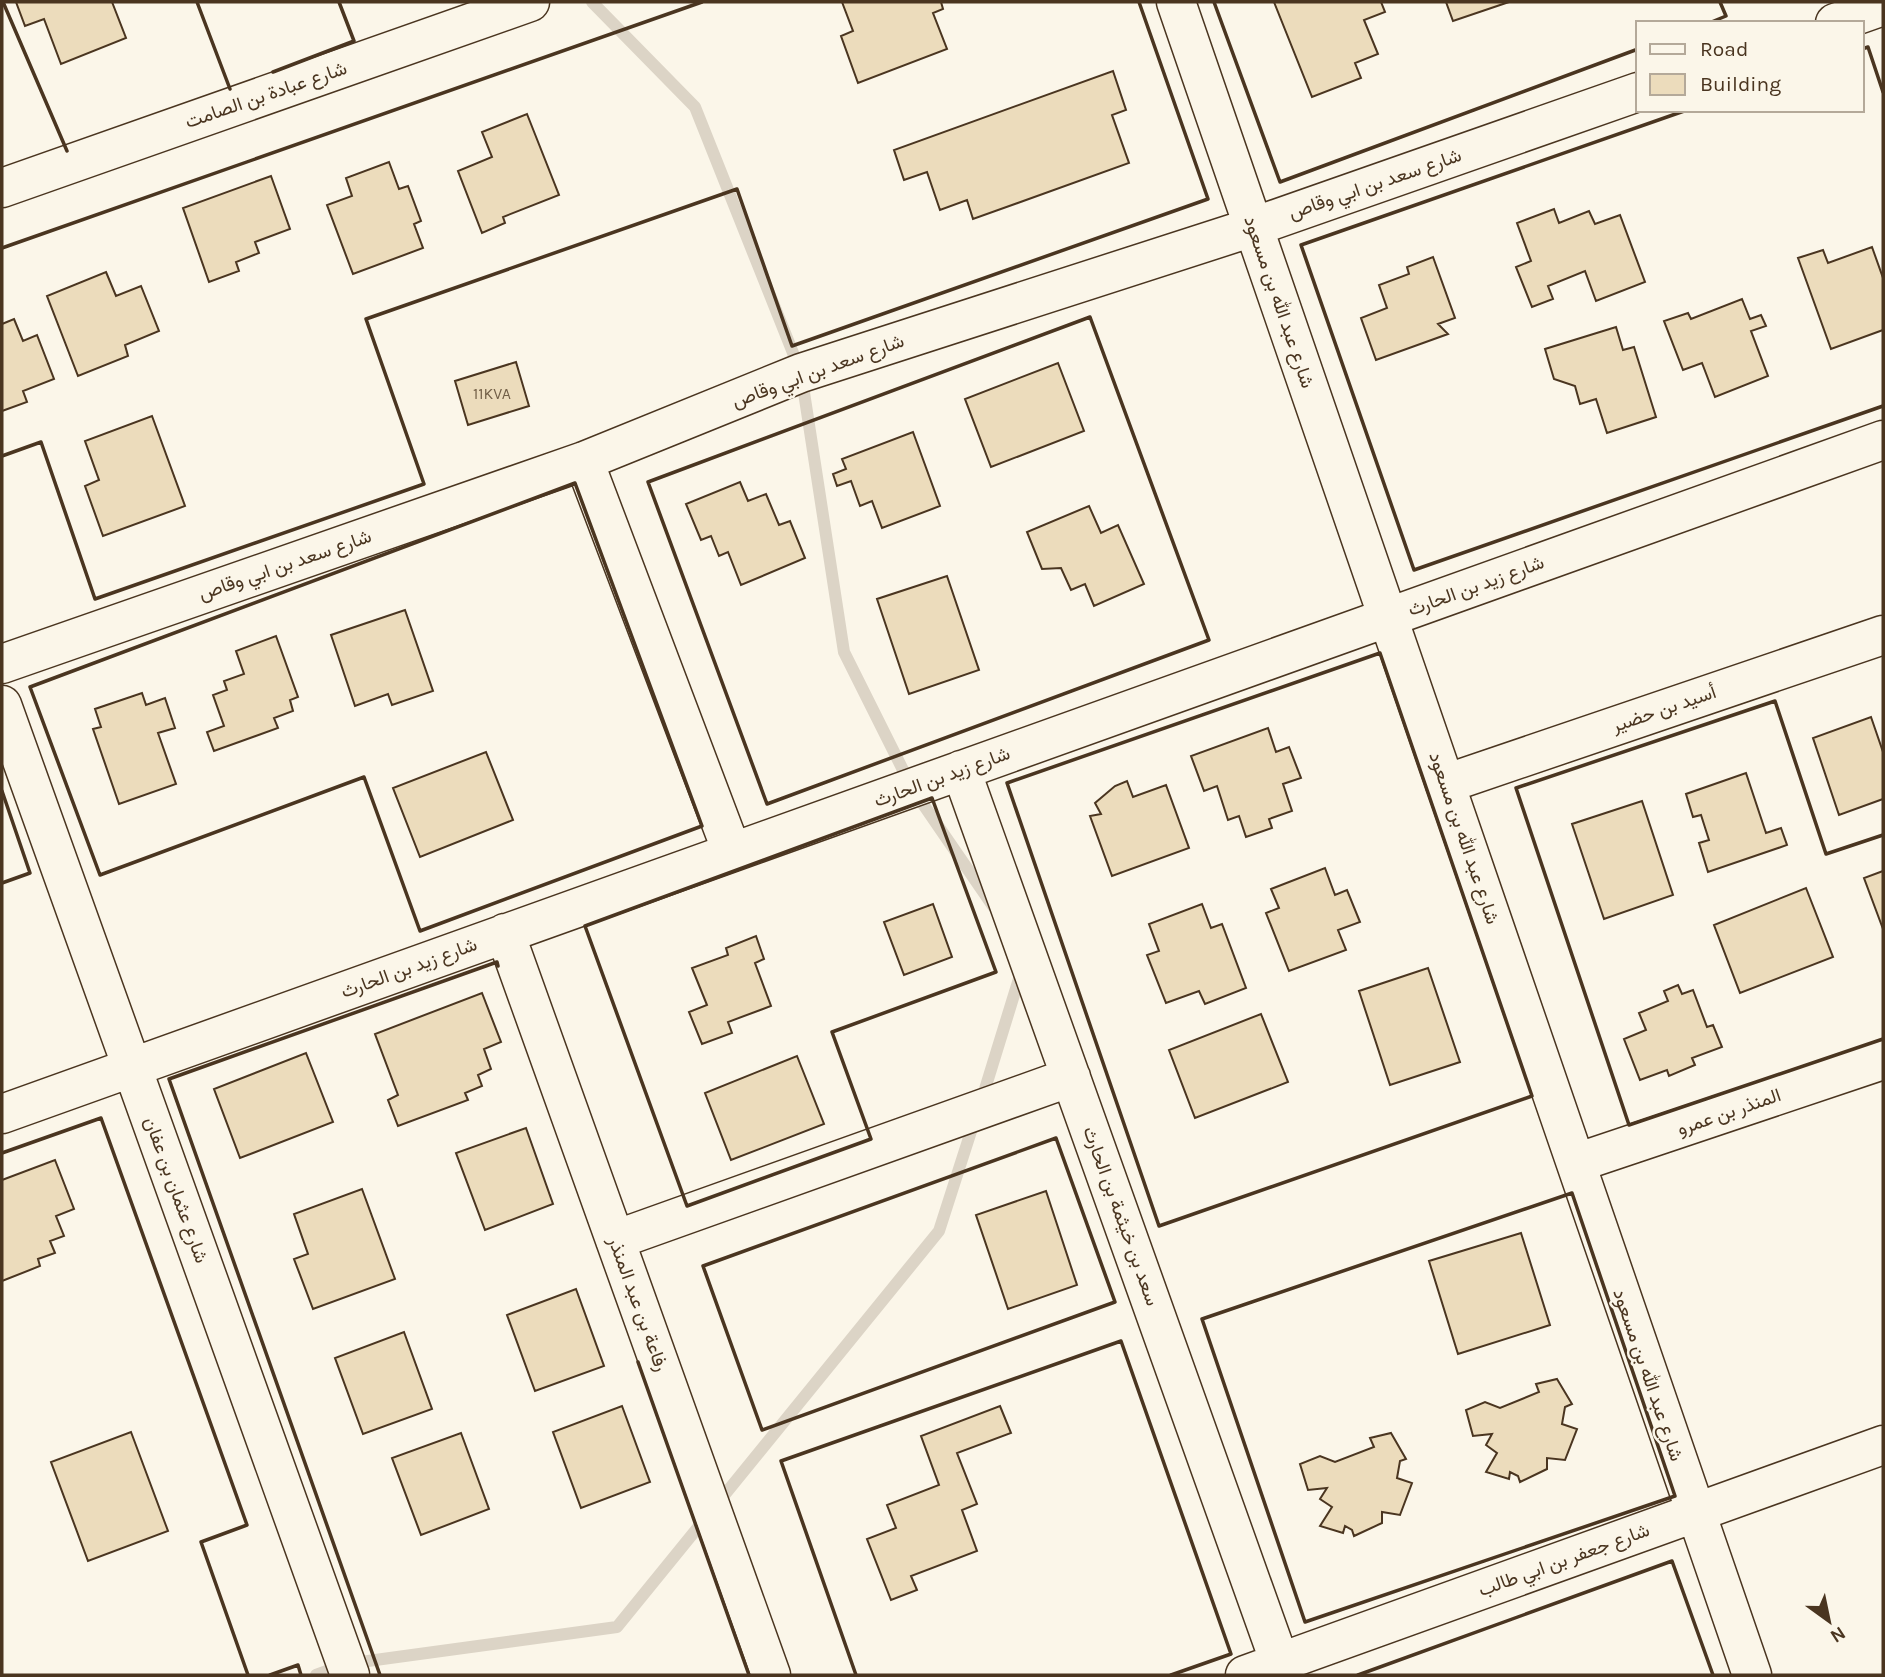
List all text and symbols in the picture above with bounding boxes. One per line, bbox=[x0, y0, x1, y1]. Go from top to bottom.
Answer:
legend bbox=[1636, 21, 1864, 112]
text: Road bbox=[1700, 37, 1748, 61]
street label: شارع عبادة بن الصامت bbox=[182, 57, 350, 134]
text: Building bbox=[1700, 72, 1781, 96]
street label: شارع سعد بن ابي وقاص bbox=[1286, 144, 1466, 228]
street label: شارع عبد الله بن مسعود bbox=[1238, 213, 1319, 391]
street label: شارع سعد بن ابي وقاص bbox=[729, 330, 908, 416]
house number: 11KVA bbox=[473, 384, 511, 403]
street label: شارع سعد بن ابي وقاص bbox=[196, 525, 376, 609]
street label: شارع زيد بن الحارث bbox=[1405, 551, 1547, 622]
street label: أسيد بن حضير bbox=[1608, 681, 1719, 737]
street label: شارع زيد بن الحارث bbox=[871, 742, 1013, 813]
street label: شارع عبد الله بن مسعود bbox=[1423, 749, 1504, 927]
street label: شارع زيد بن الحارث bbox=[338, 933, 480, 1004]
street label: المنذر بن عمرو bbox=[1674, 1084, 1784, 1140]
street label: شارع عثمان بن عفان bbox=[138, 1114, 213, 1266]
street label: سعد بن خيثمة بن الحارث bbox=[1078, 1123, 1164, 1309]
street label: رفاعة بن عبد المنذر bbox=[603, 1233, 673, 1374]
street label: شارع عبد الله بن مسعود bbox=[1607, 1286, 1688, 1464]
street label: شارع جعفر بن ابي طالب bbox=[1475, 1519, 1654, 1605]
north arrow bbox=[1794, 1586, 1864, 1656]
text: N bbox=[1826, 1621, 1849, 1647]

